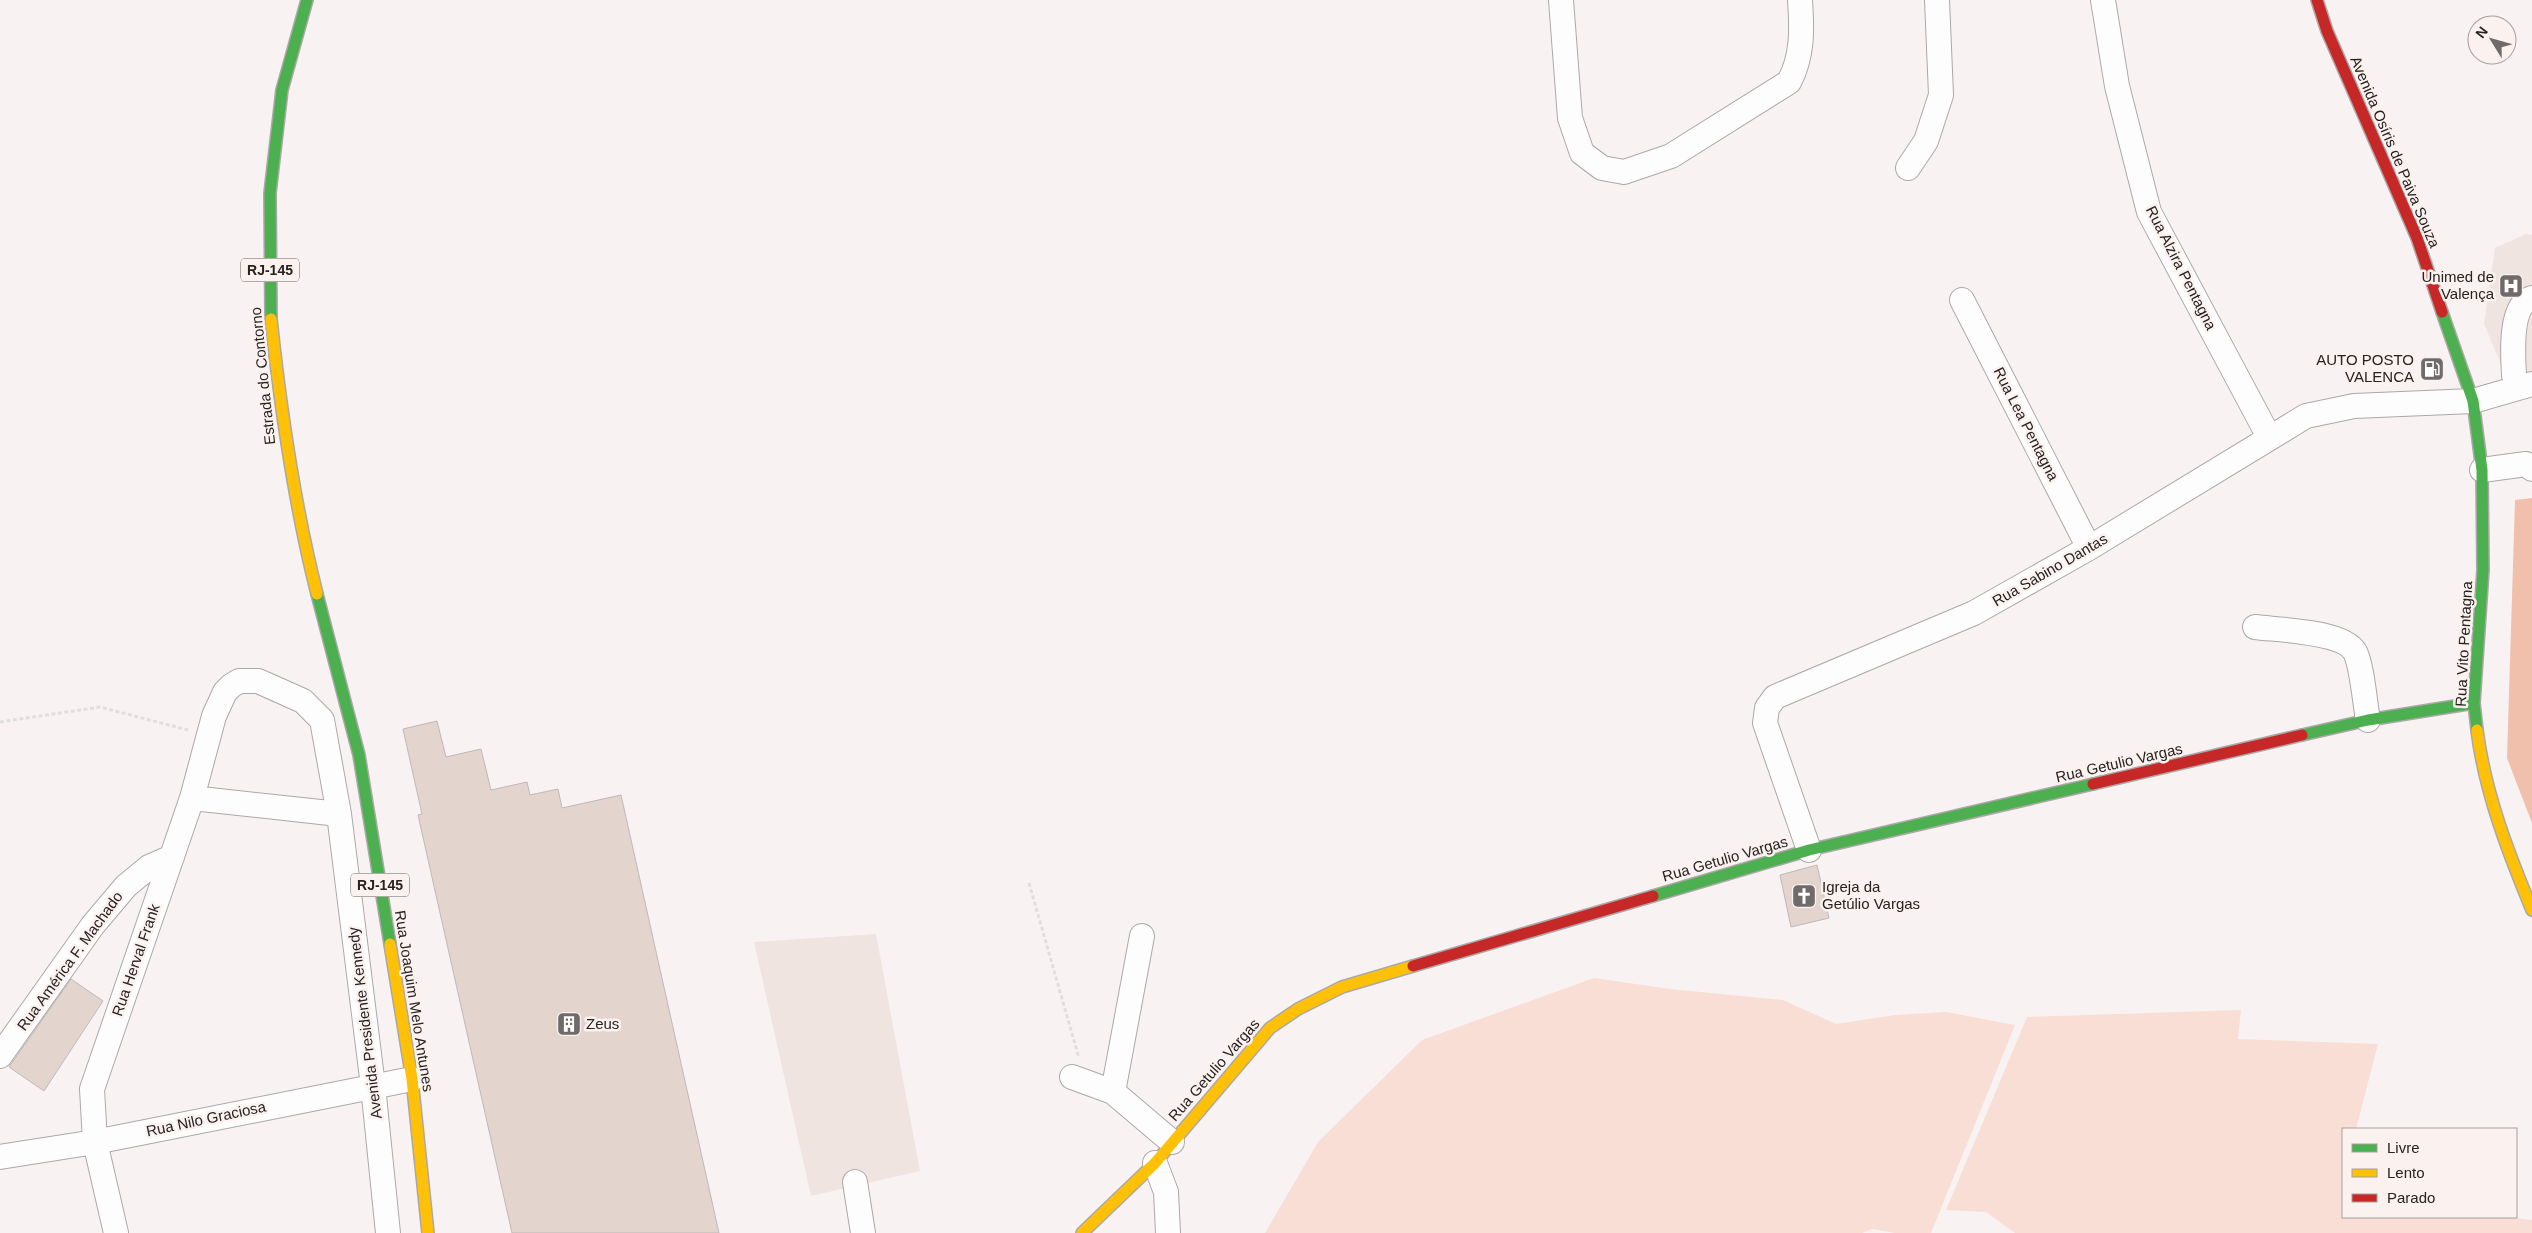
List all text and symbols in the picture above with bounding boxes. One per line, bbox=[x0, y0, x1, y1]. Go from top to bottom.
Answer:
north arrow bbox=[2467, 15, 2517, 65]
text: N bbox=[2472, 23, 2491, 41]
street label: Avenida Osíris de Paiva Souza bbox=[2347, 53, 2444, 251]
street label: Rua Alzira Pentagna bbox=[2143, 203, 2220, 333]
road number: RJ-145 bbox=[241, 258, 299, 282]
place label: Unimed de Valença bbox=[2421, 268, 2495, 302]
hospital icon: Unimed de Valença bbox=[2498, 273, 2524, 299]
street label: Estrada do Contorno bbox=[247, 306, 278, 446]
place label: AUTO POSTO VALENCA bbox=[2316, 351, 2414, 385]
fuel station icon: AUTO POSTO VALENCA bbox=[2419, 356, 2445, 382]
street label: Rua Lea Pentagna bbox=[1990, 364, 2063, 484]
street label: Rua Sabino Dantas bbox=[1989, 530, 2110, 609]
street label: Rua Vito Pentagna bbox=[2452, 580, 2475, 707]
street label: Rua Getulio Vargas bbox=[2054, 740, 2184, 785]
street label: Rua Getulio Vargas bbox=[1660, 832, 1790, 885]
road number: RJ-145 bbox=[351, 874, 409, 896]
place label: Igreja da Getúlio Vargas bbox=[1822, 878, 1920, 912]
church icon: Igreja da Getúlio Vargas bbox=[1791, 883, 1817, 909]
street label: Rua América F. Machado bbox=[13, 888, 126, 1033]
street label: Rua Herval Frank bbox=[108, 901, 163, 1018]
street label: Rua Joaquim Melo Antunes bbox=[392, 909, 437, 1093]
street label: Avenida Presidente Kennedy bbox=[344, 926, 385, 1120]
building icon: Zeus bbox=[556, 1011, 582, 1037]
place label: Zeus bbox=[586, 1015, 619, 1032]
street label: Rua Getulio Vargas bbox=[1165, 1015, 1263, 1124]
street label: Rua Nilo Graciosa bbox=[145, 1097, 268, 1139]
legend bbox=[2342, 1128, 2517, 1218]
text: Livre bbox=[2387, 1139, 2420, 1156]
text: Lento bbox=[2387, 1164, 2425, 1181]
text: Parado bbox=[2387, 1189, 2435, 1206]

